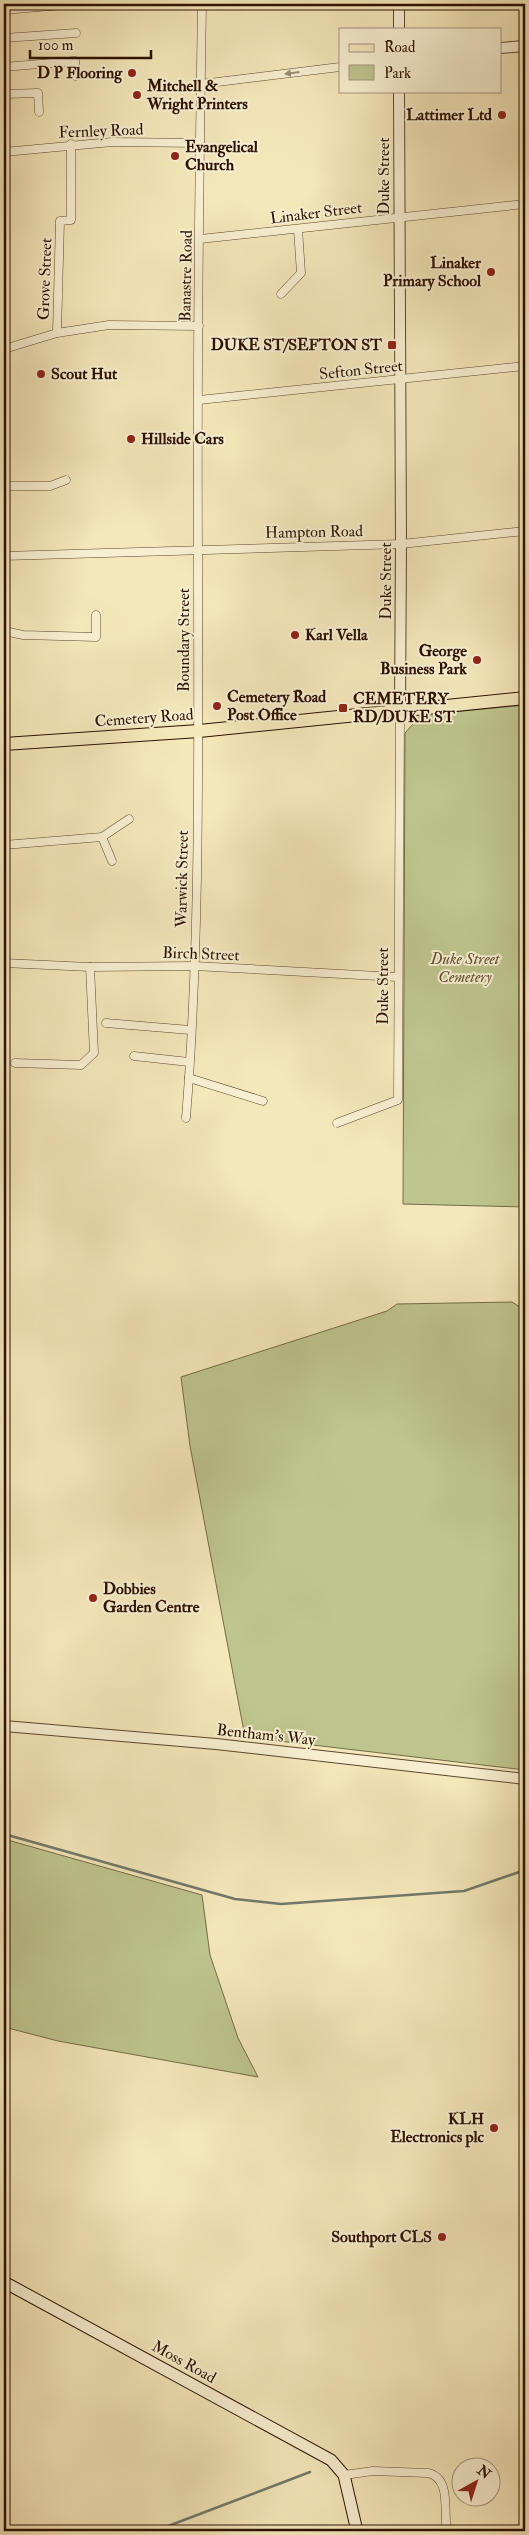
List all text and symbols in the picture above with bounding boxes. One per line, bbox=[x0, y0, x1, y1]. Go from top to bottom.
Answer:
scale bar bbox=[30, 28, 151, 60]
legend bbox=[339, 28, 502, 92]
text: 100 m bbox=[38, 36, 74, 55]
text: Road bbox=[384, 38, 416, 57]
place label: D P Flooring bbox=[37, 63, 123, 84]
text: Park bbox=[384, 64, 411, 83]
marker: D P Flooring bbox=[126, 67, 138, 79]
one-way arrow bbox=[284, 69, 300, 77]
place label: Mitchell & Wright Printers bbox=[146, 76, 248, 115]
marker: Mitchell & Wright Printers bbox=[131, 89, 143, 101]
place label: Lattimer Ltd bbox=[406, 105, 492, 125]
marker: Lattimer Ltd bbox=[496, 109, 508, 121]
street label: Fernley Road bbox=[58, 120, 144, 142]
place label: Evangelical Church bbox=[185, 137, 259, 175]
street label: Duke Street bbox=[374, 137, 394, 215]
marker: Evangelical Church bbox=[169, 150, 181, 162]
street label: Linaker Street bbox=[269, 197, 363, 229]
street label: Banastre Road bbox=[175, 230, 197, 322]
street label: Grove Street bbox=[34, 238, 56, 320]
place label: Linaker Primary School bbox=[383, 253, 482, 292]
marker: Linaker Primary School bbox=[485, 266, 497, 278]
place label: DUKE ST/SEFTON ST bbox=[211, 335, 383, 355]
marker: DUKE ST/SEFTON ST bbox=[386, 339, 398, 351]
street label: Sefton Street bbox=[318, 356, 404, 384]
place label: Scout Hut bbox=[51, 364, 118, 384]
marker: Scout Hut bbox=[35, 368, 47, 380]
place label: Hillside Cars bbox=[141, 429, 224, 449]
marker: Hillside Cars bbox=[125, 433, 137, 445]
street label: Hampton Road bbox=[265, 521, 363, 544]
street label: Duke Street bbox=[376, 542, 396, 620]
street label: Boundary Street bbox=[174, 588, 194, 692]
place label: Karl Vella bbox=[305, 625, 368, 645]
marker: Karl Vella bbox=[289, 629, 301, 641]
place label: George Business Park bbox=[380, 641, 467, 679]
marker: George Business Park bbox=[471, 654, 483, 666]
place label: Cemetery Road Post Office bbox=[227, 687, 326, 725]
place label: CEMETERY RD/DUKE ST bbox=[353, 689, 456, 727]
marker: Cemetery Road Post Office bbox=[211, 700, 223, 712]
marker: CEMETERY RD/DUKE ST bbox=[337, 702, 349, 714]
street label: Cemetery Road bbox=[94, 705, 194, 731]
street label: Warwick Street bbox=[171, 830, 193, 929]
street label: Birch Street bbox=[162, 943, 240, 965]
street label: Duke Street bbox=[373, 947, 393, 1025]
park label: Duke Street Cemetery bbox=[430, 949, 501, 987]
place label: Dobbies Garden Centre bbox=[103, 1579, 200, 1617]
marker: Dobbies Garden Centre bbox=[87, 1592, 99, 1604]
street label: Bentham's Way bbox=[216, 1720, 317, 1750]
place label: KLH Electronics plc bbox=[390, 2109, 485, 2148]
marker: KLH Electronics plc bbox=[488, 2122, 500, 2134]
place label: Southport CLS bbox=[331, 2227, 432, 2248]
marker: Southport CLS bbox=[436, 2231, 448, 2243]
street label: Moss Road bbox=[148, 2336, 220, 2388]
north arrow bbox=[452, 2458, 502, 2508]
text: N bbox=[473, 2461, 494, 2483]

